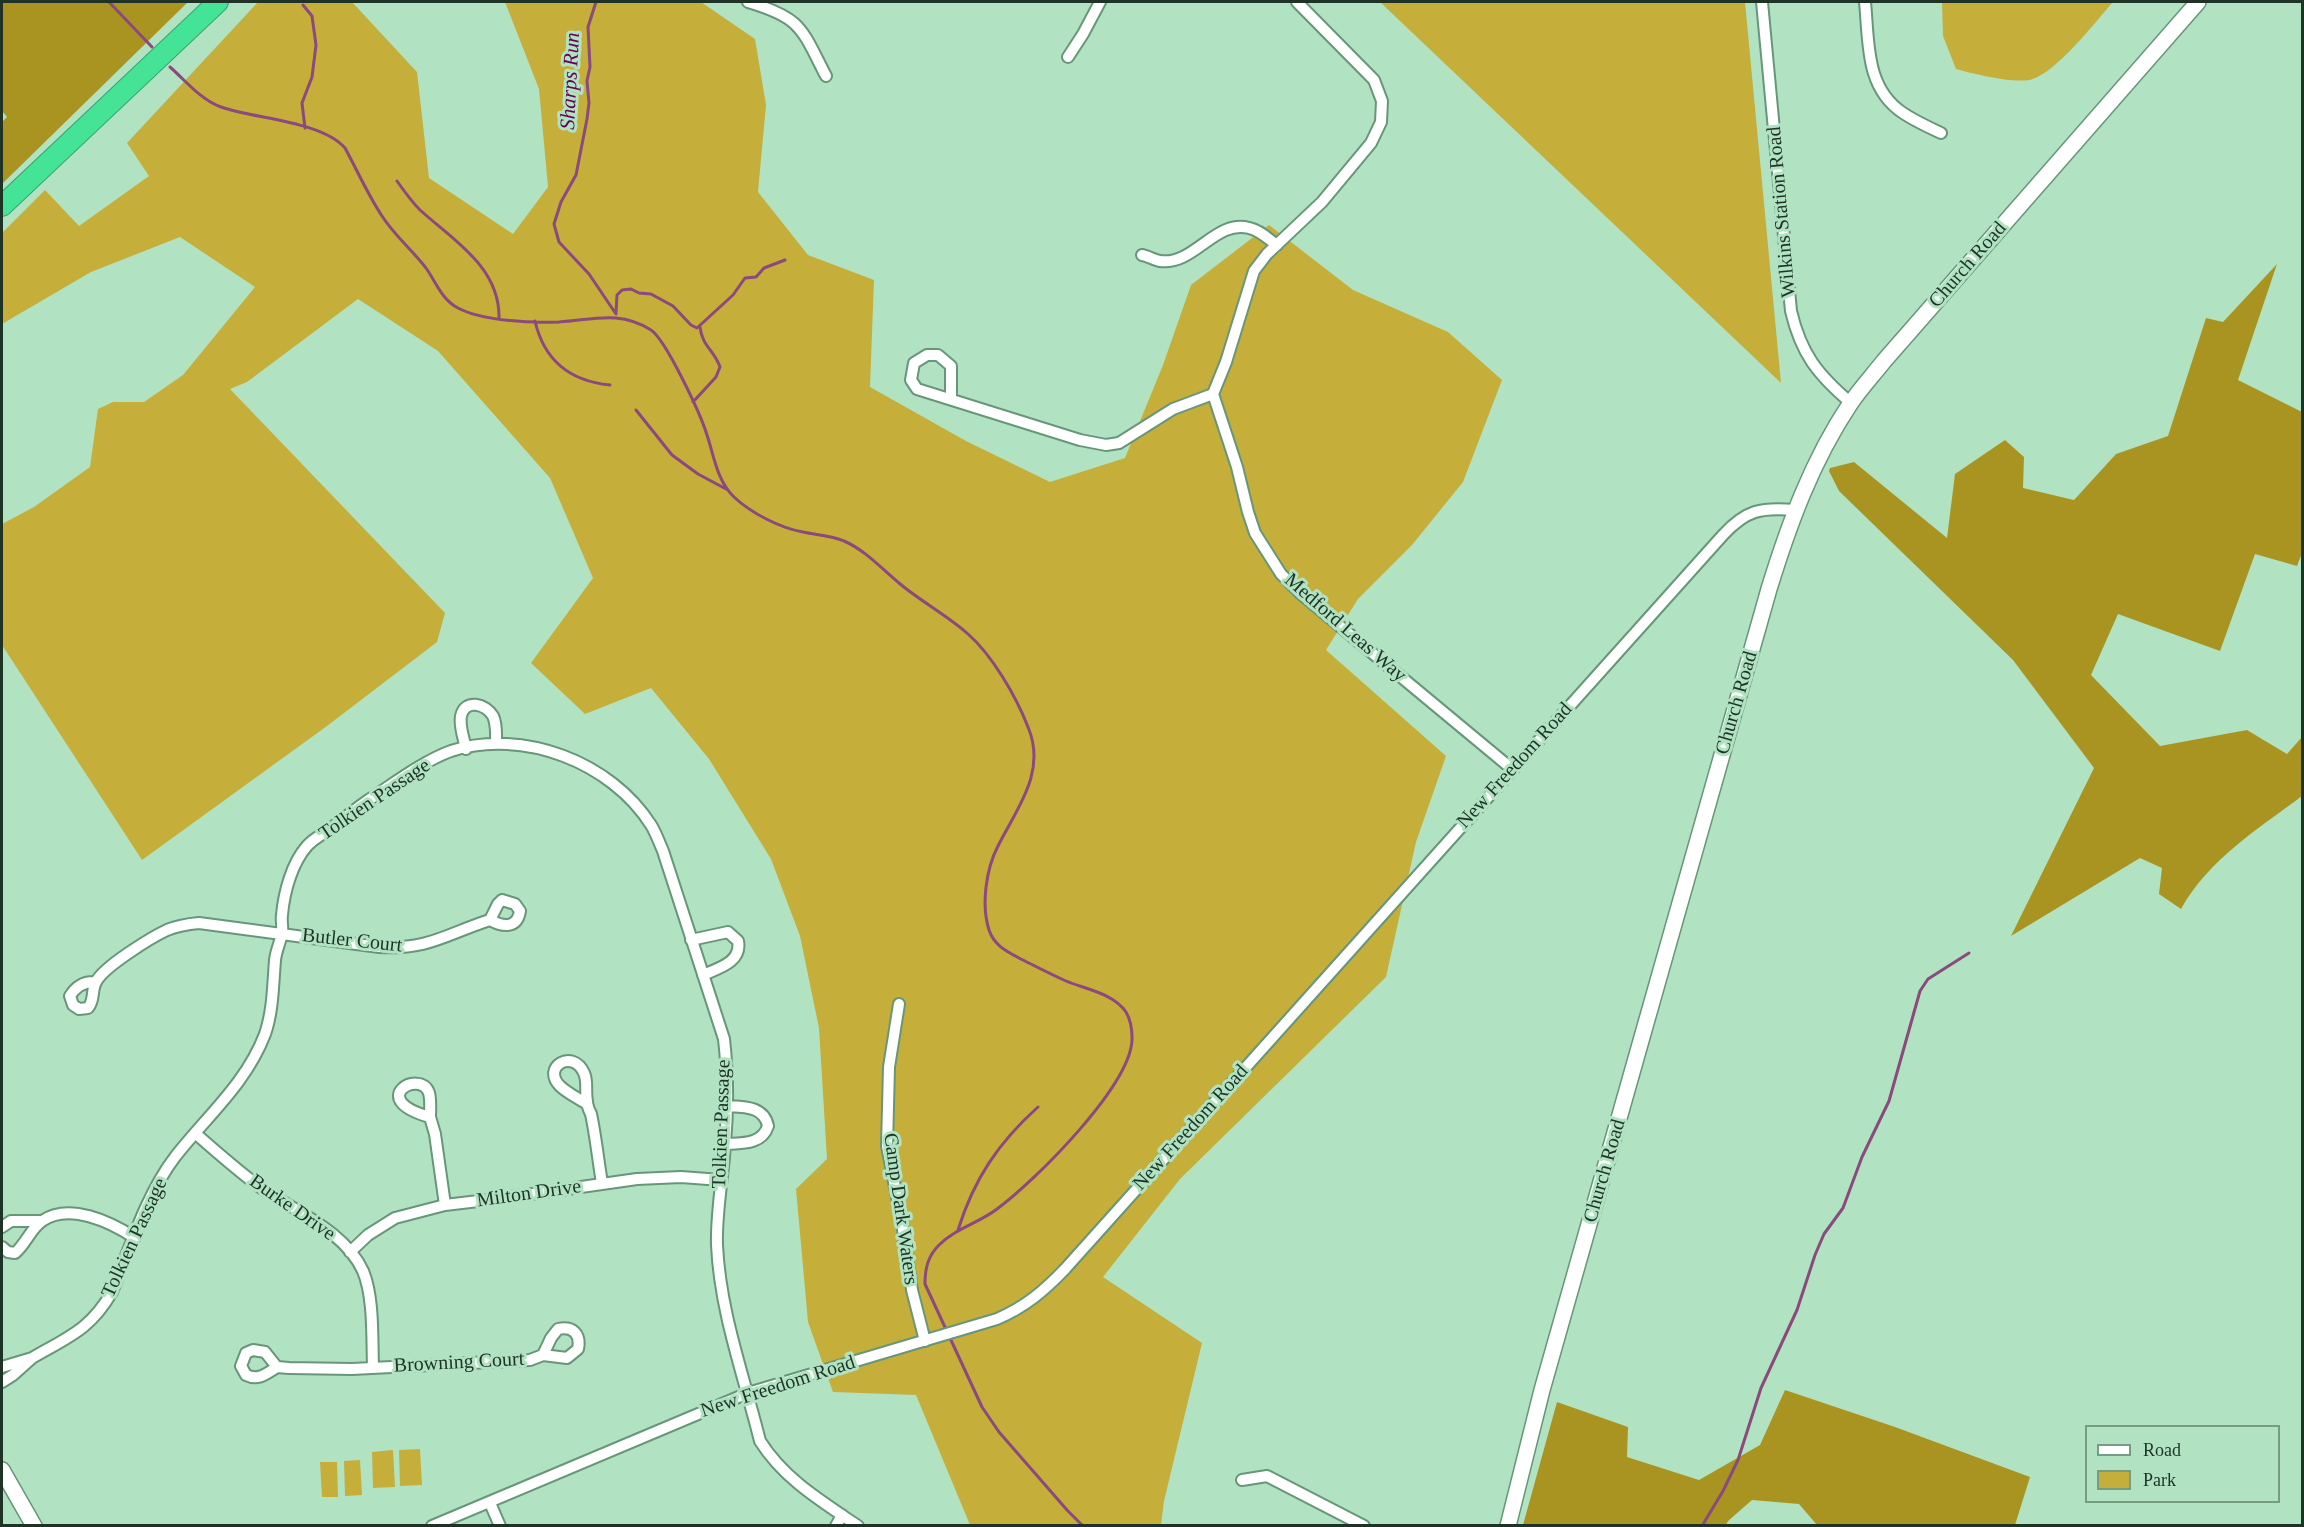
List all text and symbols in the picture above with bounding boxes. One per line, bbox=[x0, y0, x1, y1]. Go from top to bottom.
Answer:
water label: Sharps Run bbox=[556, 32, 586, 130]
street label: Wilkins Station Road bbox=[1763, 126, 1801, 298]
street label: Church Road bbox=[1924, 217, 2012, 313]
street label: Medford Leas Way bbox=[1279, 568, 1411, 688]
street label: Church Road bbox=[1711, 649, 1763, 757]
street label: New Freedom Road bbox=[1452, 698, 1578, 834]
street label: Tolkien Passage bbox=[315, 754, 435, 846]
street label: Butler Court bbox=[301, 924, 403, 958]
street label: Tolkien Passage bbox=[708, 1059, 736, 1189]
street label: New Freedom Road bbox=[1128, 1060, 1254, 1196]
street label: Church Road bbox=[1579, 1117, 1631, 1225]
street label: Camp Dark Waters bbox=[877, 1132, 923, 1286]
street label: Burke Drive bbox=[244, 1170, 340, 1246]
street label: Tolkien Passage bbox=[97, 1174, 173, 1302]
street label: Milton Drive bbox=[475, 1175, 583, 1213]
street label: Browning Court bbox=[393, 1348, 525, 1378]
street label: New Freedom Road bbox=[698, 1351, 858, 1423]
legend bbox=[2085, 1425, 2280, 1503]
text: Road bbox=[2143, 1440, 2181, 1460]
text: Park bbox=[2143, 1470, 2176, 1490]

